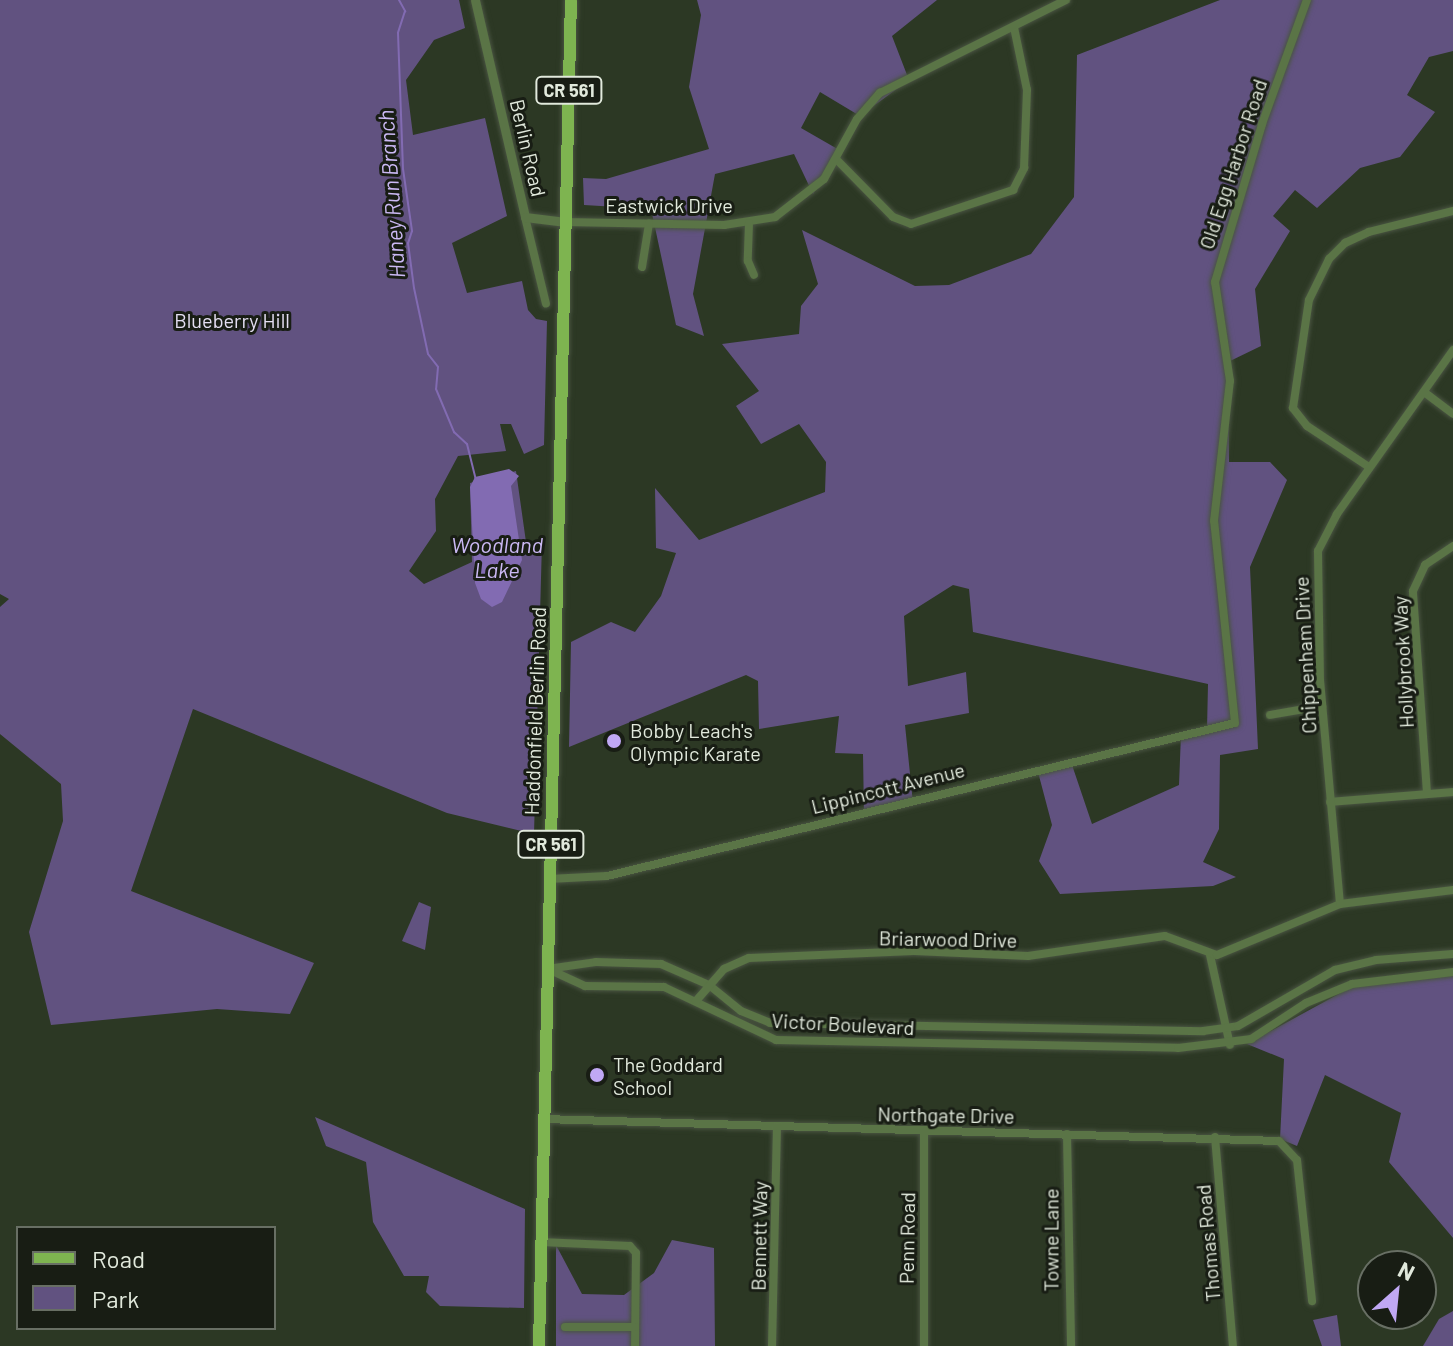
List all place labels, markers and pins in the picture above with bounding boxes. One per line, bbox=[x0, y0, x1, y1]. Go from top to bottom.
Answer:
place label: Bobby Leach's Olympic Karate bbox=[630, 718, 761, 765]
marker: Bobby Leach's Olympic Karate bbox=[605, 732, 623, 750]
place label: The Goddard School bbox=[613, 1052, 723, 1099]
marker: The Goddard School bbox=[588, 1066, 606, 1084]

